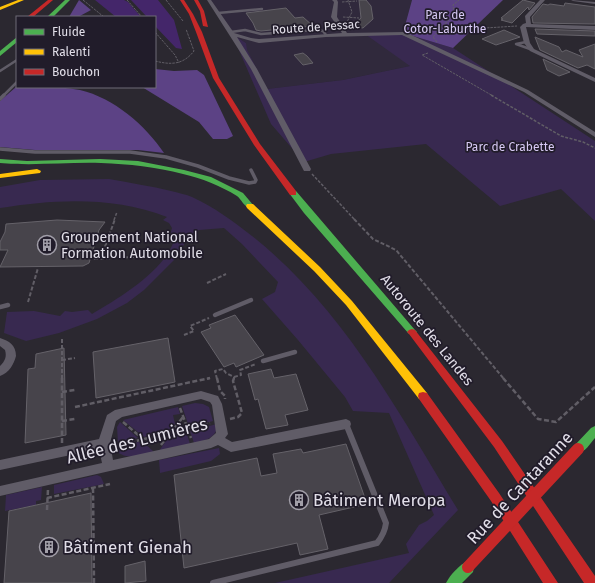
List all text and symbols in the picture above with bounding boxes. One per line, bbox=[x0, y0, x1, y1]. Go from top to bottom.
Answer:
park label: Parc de Cotor-Laburthe bbox=[404, 8, 486, 36]
legend bbox=[16, 16, 156, 88]
street label: Route de Pessac bbox=[272, 17, 361, 37]
text: Fluide bbox=[52, 25, 85, 39]
text: Ralenti bbox=[52, 45, 90, 59]
text: Bouchon bbox=[52, 65, 100, 79]
park label: Parc de Crabette bbox=[466, 140, 554, 154]
place label: Groupement National Formation Automobile bbox=[61, 229, 203, 262]
building icon: Groupement National Formation Automobile bbox=[36, 234, 58, 256]
street label: Autoroute des Landes bbox=[377, 271, 477, 389]
street label: Allée des Lumières bbox=[64, 413, 210, 469]
street label: Rue de Cantaranne bbox=[462, 427, 578, 549]
building icon: Bâtiment Meropa bbox=[288, 489, 310, 511]
place label: Bâtiment Meropa bbox=[313, 490, 446, 511]
building icon: Bâtiment Gienah bbox=[38, 536, 60, 558]
place label: Bâtiment Gienah bbox=[63, 537, 192, 558]

